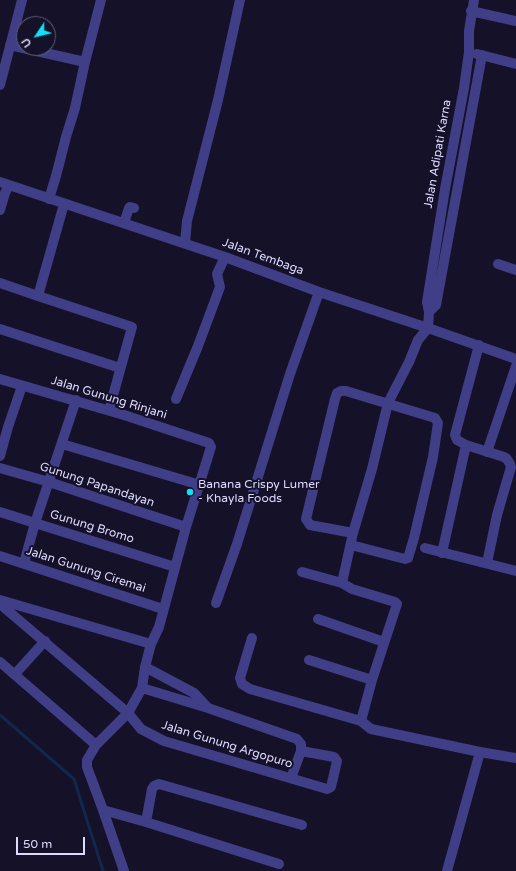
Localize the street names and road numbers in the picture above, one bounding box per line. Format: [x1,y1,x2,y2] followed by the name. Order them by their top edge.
[421,99,455,209] street label: Jalan Adipati Karna
[220,236,306,278] street label: Jalan Tembaga
[49,374,169,422] street label: Jalan Gunung Rinjani
[38,460,156,510] street label: Gunung Papandayan
[48,507,136,547] street label: Gunung Bromo
[24,544,148,596] street label: Jalan Gunung Ciremai
[160,718,294,772] street label: Jalan Gunung Argopuro

